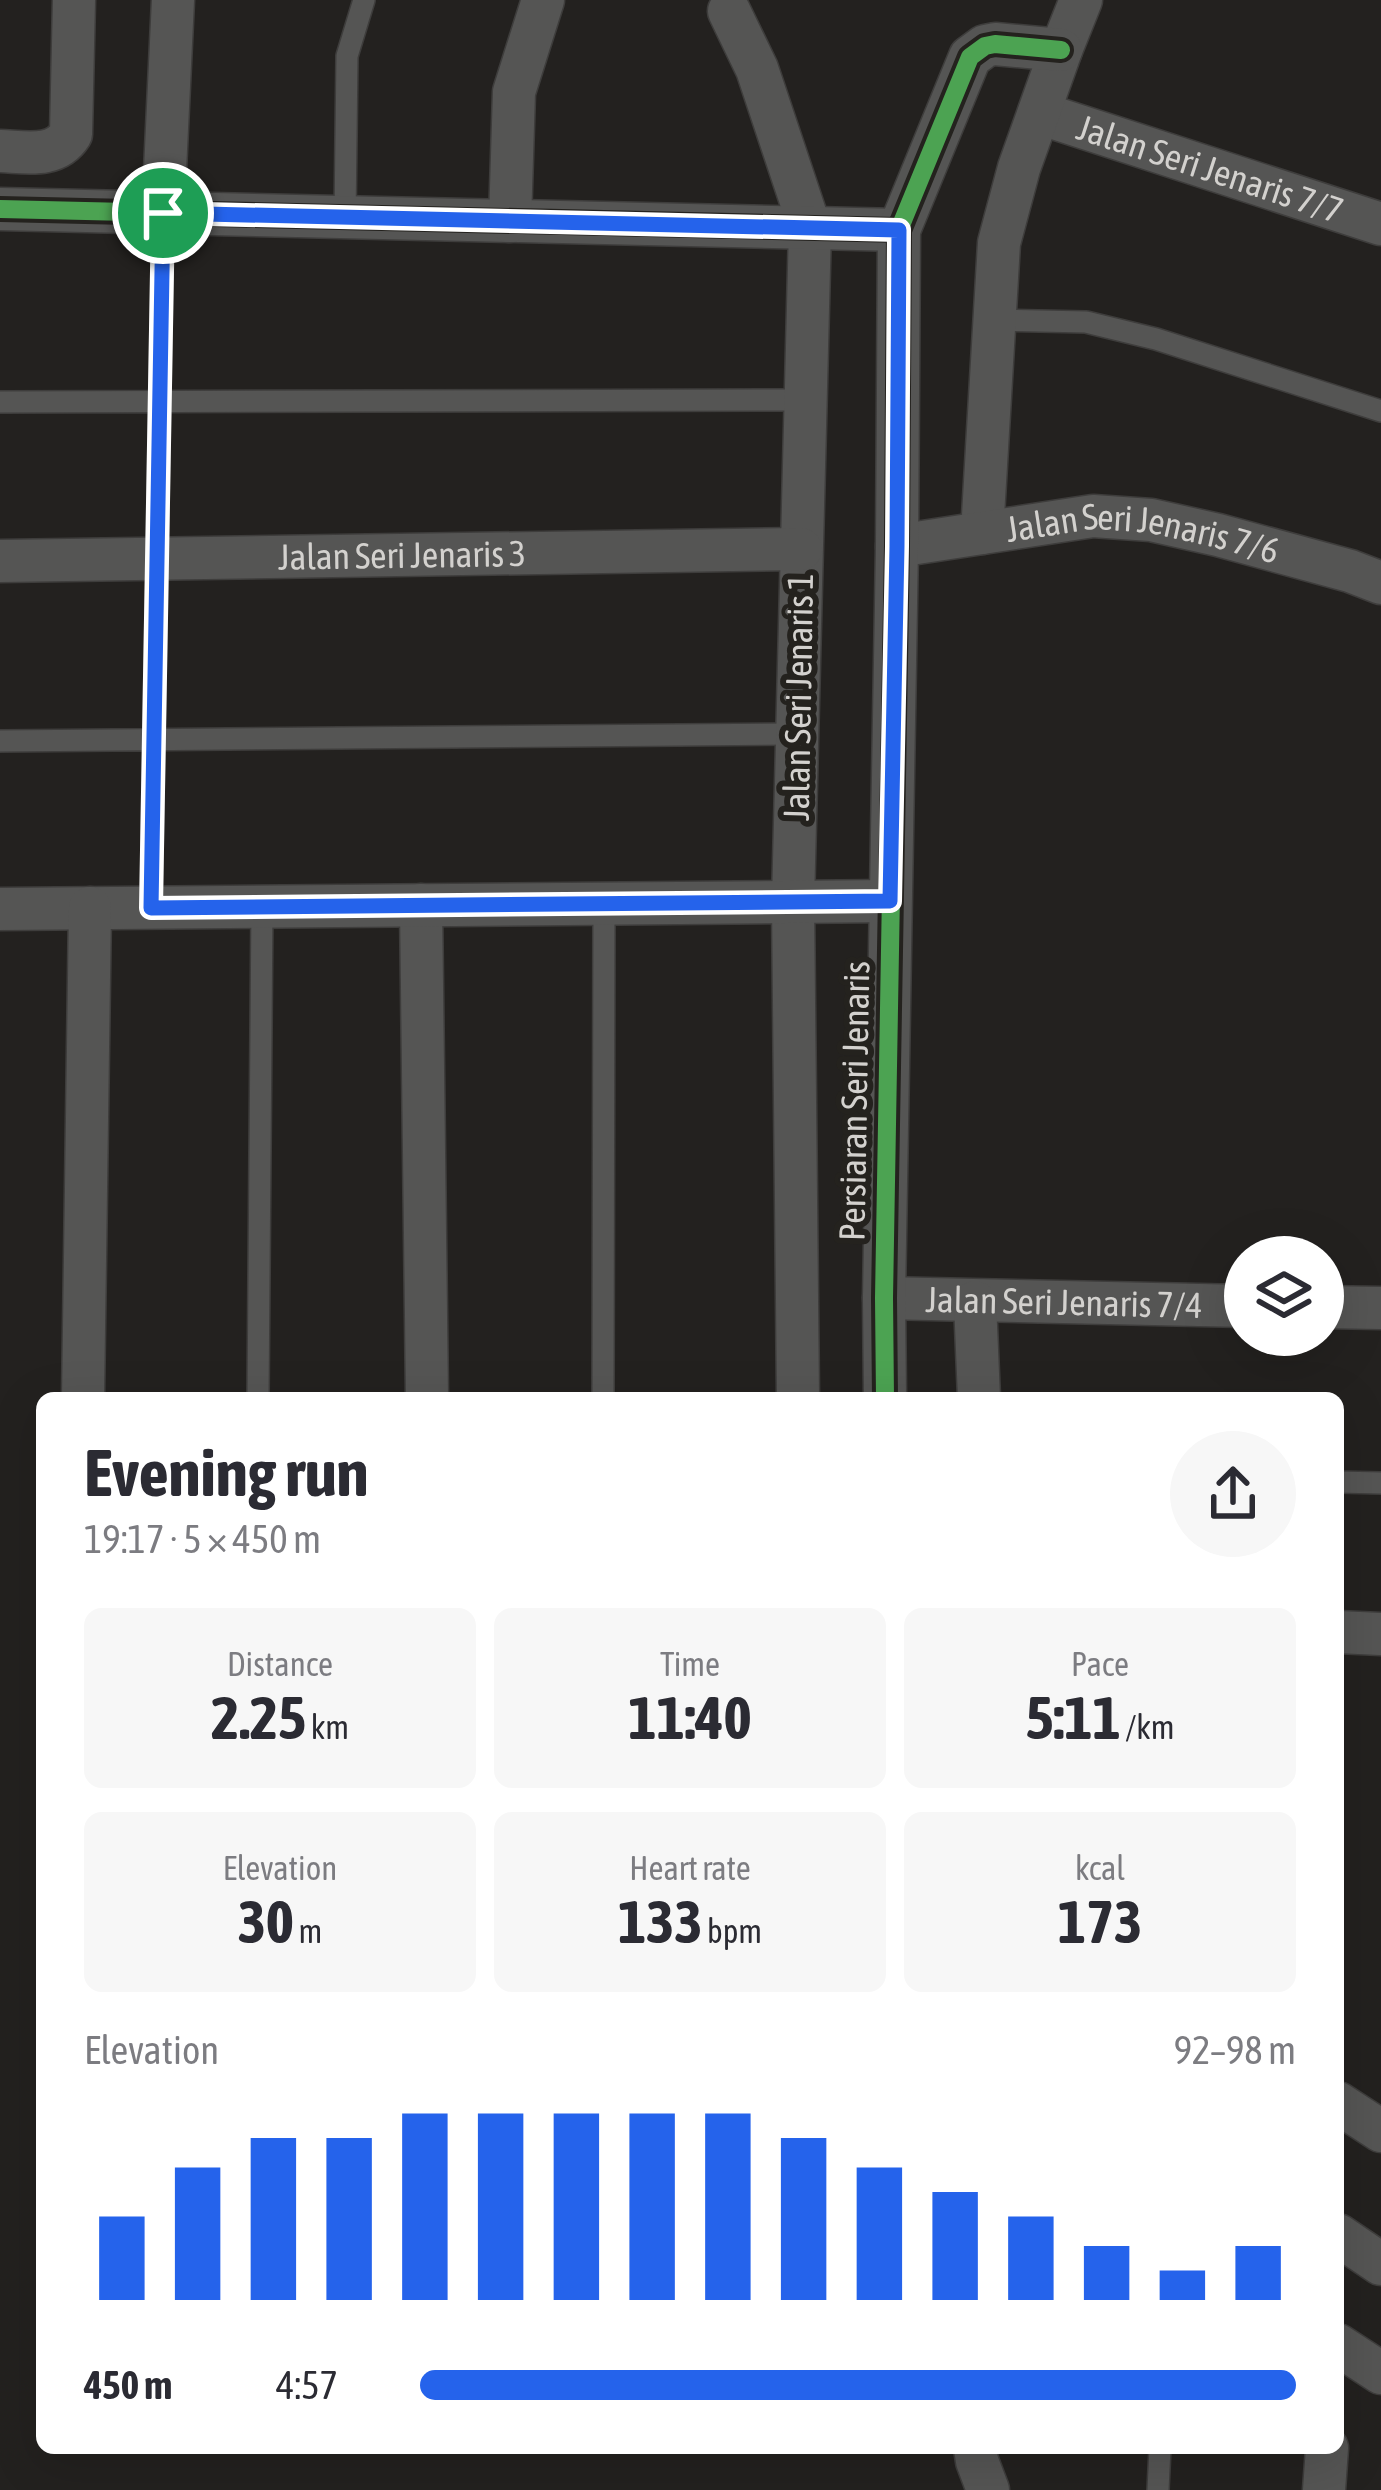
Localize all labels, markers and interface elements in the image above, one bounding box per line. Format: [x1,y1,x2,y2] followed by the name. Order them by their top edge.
[1072,106,1348,231] street label: Jalan Seri Jenaris 7/7
[112,162,214,264] pin
[130,180,196,246] icon: arrive
[1003,495,1284,572] street label: Jalan Seri Jenaris 7/6
[278,532,526,578] street label: Jalan Seri Jenaris 3
[775,573,821,821] street label: Jalan Seri Jenaris 1
[831,961,877,1241] street label: Persiaran Seri Jenaris
[1224,1236,1344,1356] map controls
[1224,1236,1344,1356] button: layers
[925,1278,1203,1326] street label: Jalan Seri Jenaris 7/4
[1170,1431,1296,1557] button: share
[84,1434,369,1510] text: Evening run
[84,1517,321,1561] text: 19:17 · 5 × 450 m
[227,1645,333,1683] text: Distance
[660,1645,720,1683] text: Time
[1071,1645,1129,1683] text: Pace
[211,1683,306,1752] text: 2.25
[628,1683,752,1752] text: 11:40
[1025,1683,1121,1752] text: 5:11
[306,1708,349,1746] text: km
[1121,1708,1175,1746] text: /km
[223,1849,337,1887] text: Elevation
[629,1849,751,1887] text: Heart rate
[1075,1849,1125,1887] text: kcal
[238,1887,294,1956] text: 30
[618,1887,703,1956] text: 133
[1058,1887,1142,1956] text: 173
[294,1912,322,1950] text: m
[703,1912,762,1950] text: bpm
[84,2028,219,2072] text: Elevation
[1174,2028,1296,2072] text: 92–98 m
[84,2363,172,2407] text: 450 m
[276,2363,338,2407] text: 4:57

